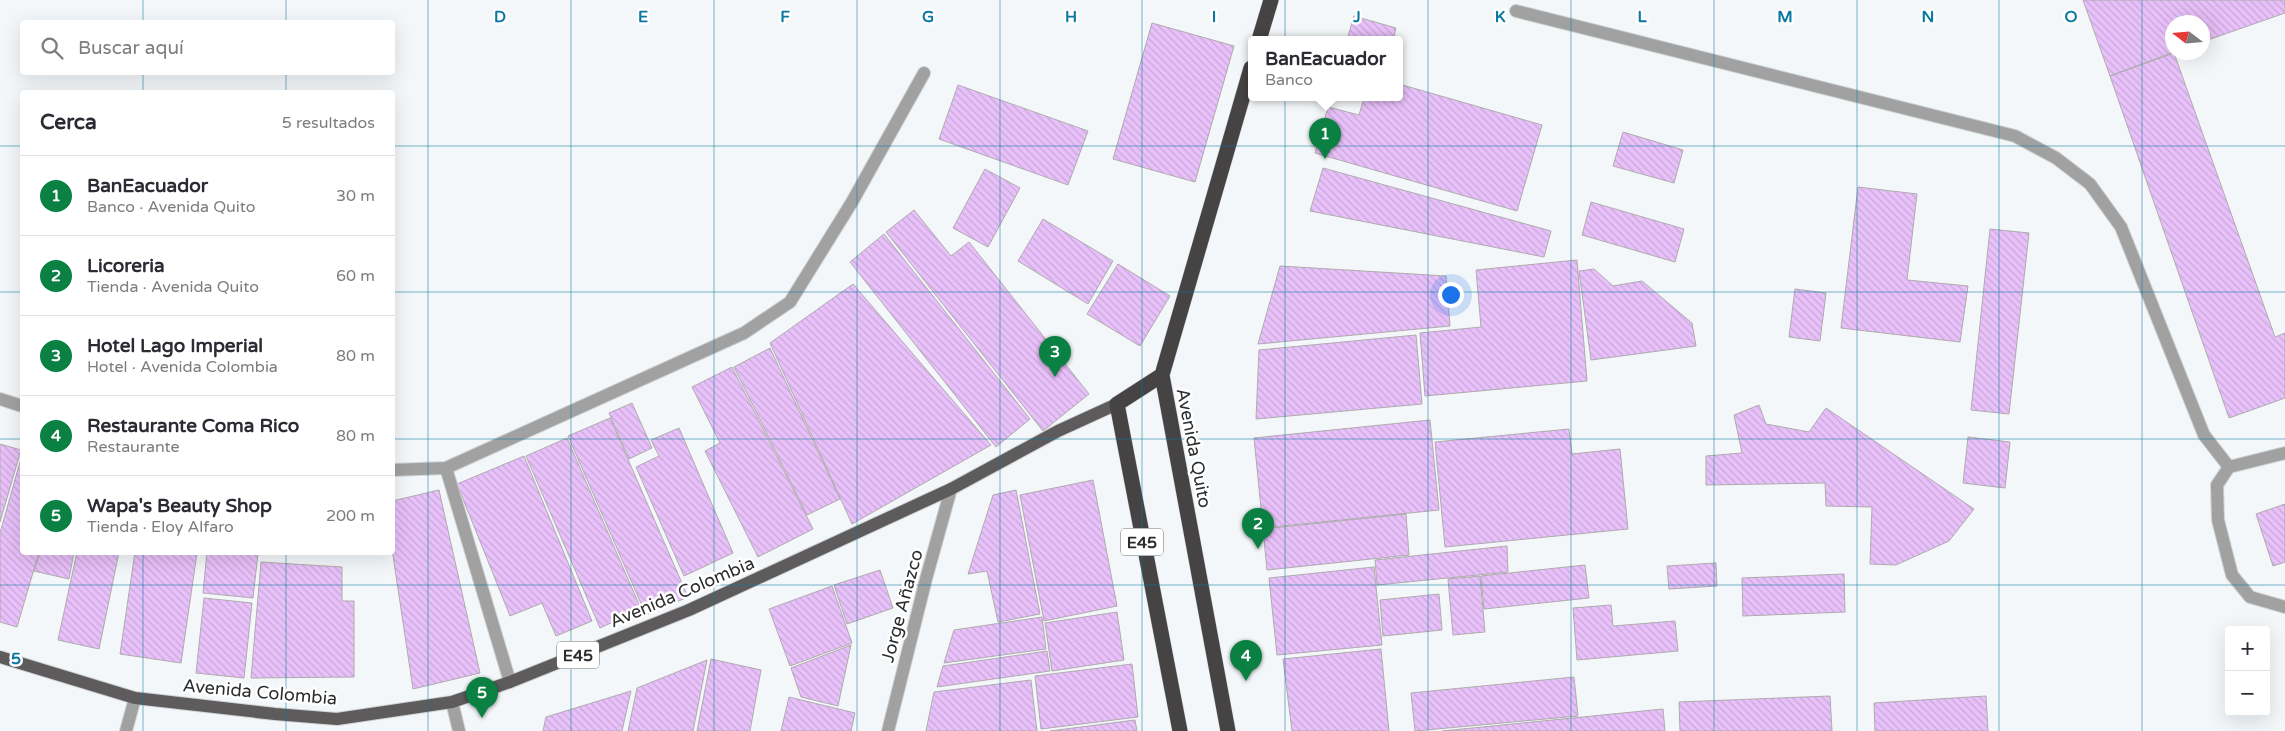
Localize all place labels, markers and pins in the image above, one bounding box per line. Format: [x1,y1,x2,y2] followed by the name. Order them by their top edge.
[1309,118,1341,159] pin: 1
[1039,336,1071,377] pin: 3
[1242,508,1274,549] pin: 2
[1230,640,1262,681] pin: 4
[466,677,498,718] pin: 5

